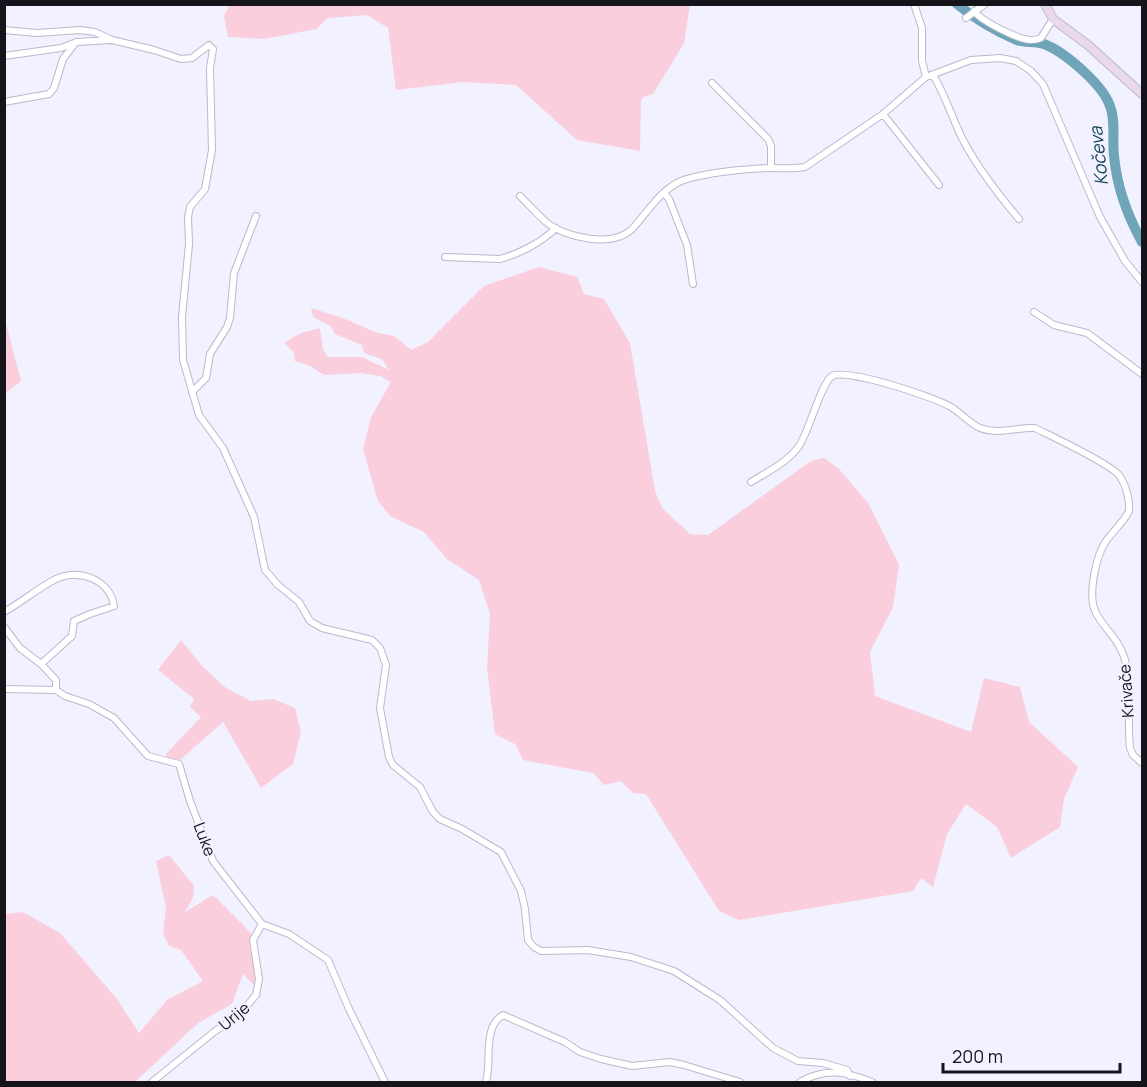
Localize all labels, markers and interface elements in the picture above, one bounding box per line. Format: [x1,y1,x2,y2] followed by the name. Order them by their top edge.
[1083,124,1113,187] water label: Kočeva
[1113,664,1139,718] street label: Krivače
[188,819,222,859] street label: Luke
[214,997,254,1035] street label: Urije
[943,1036,1120,1074] scale bar
[952,1044,1003,1068] text: 200 m

